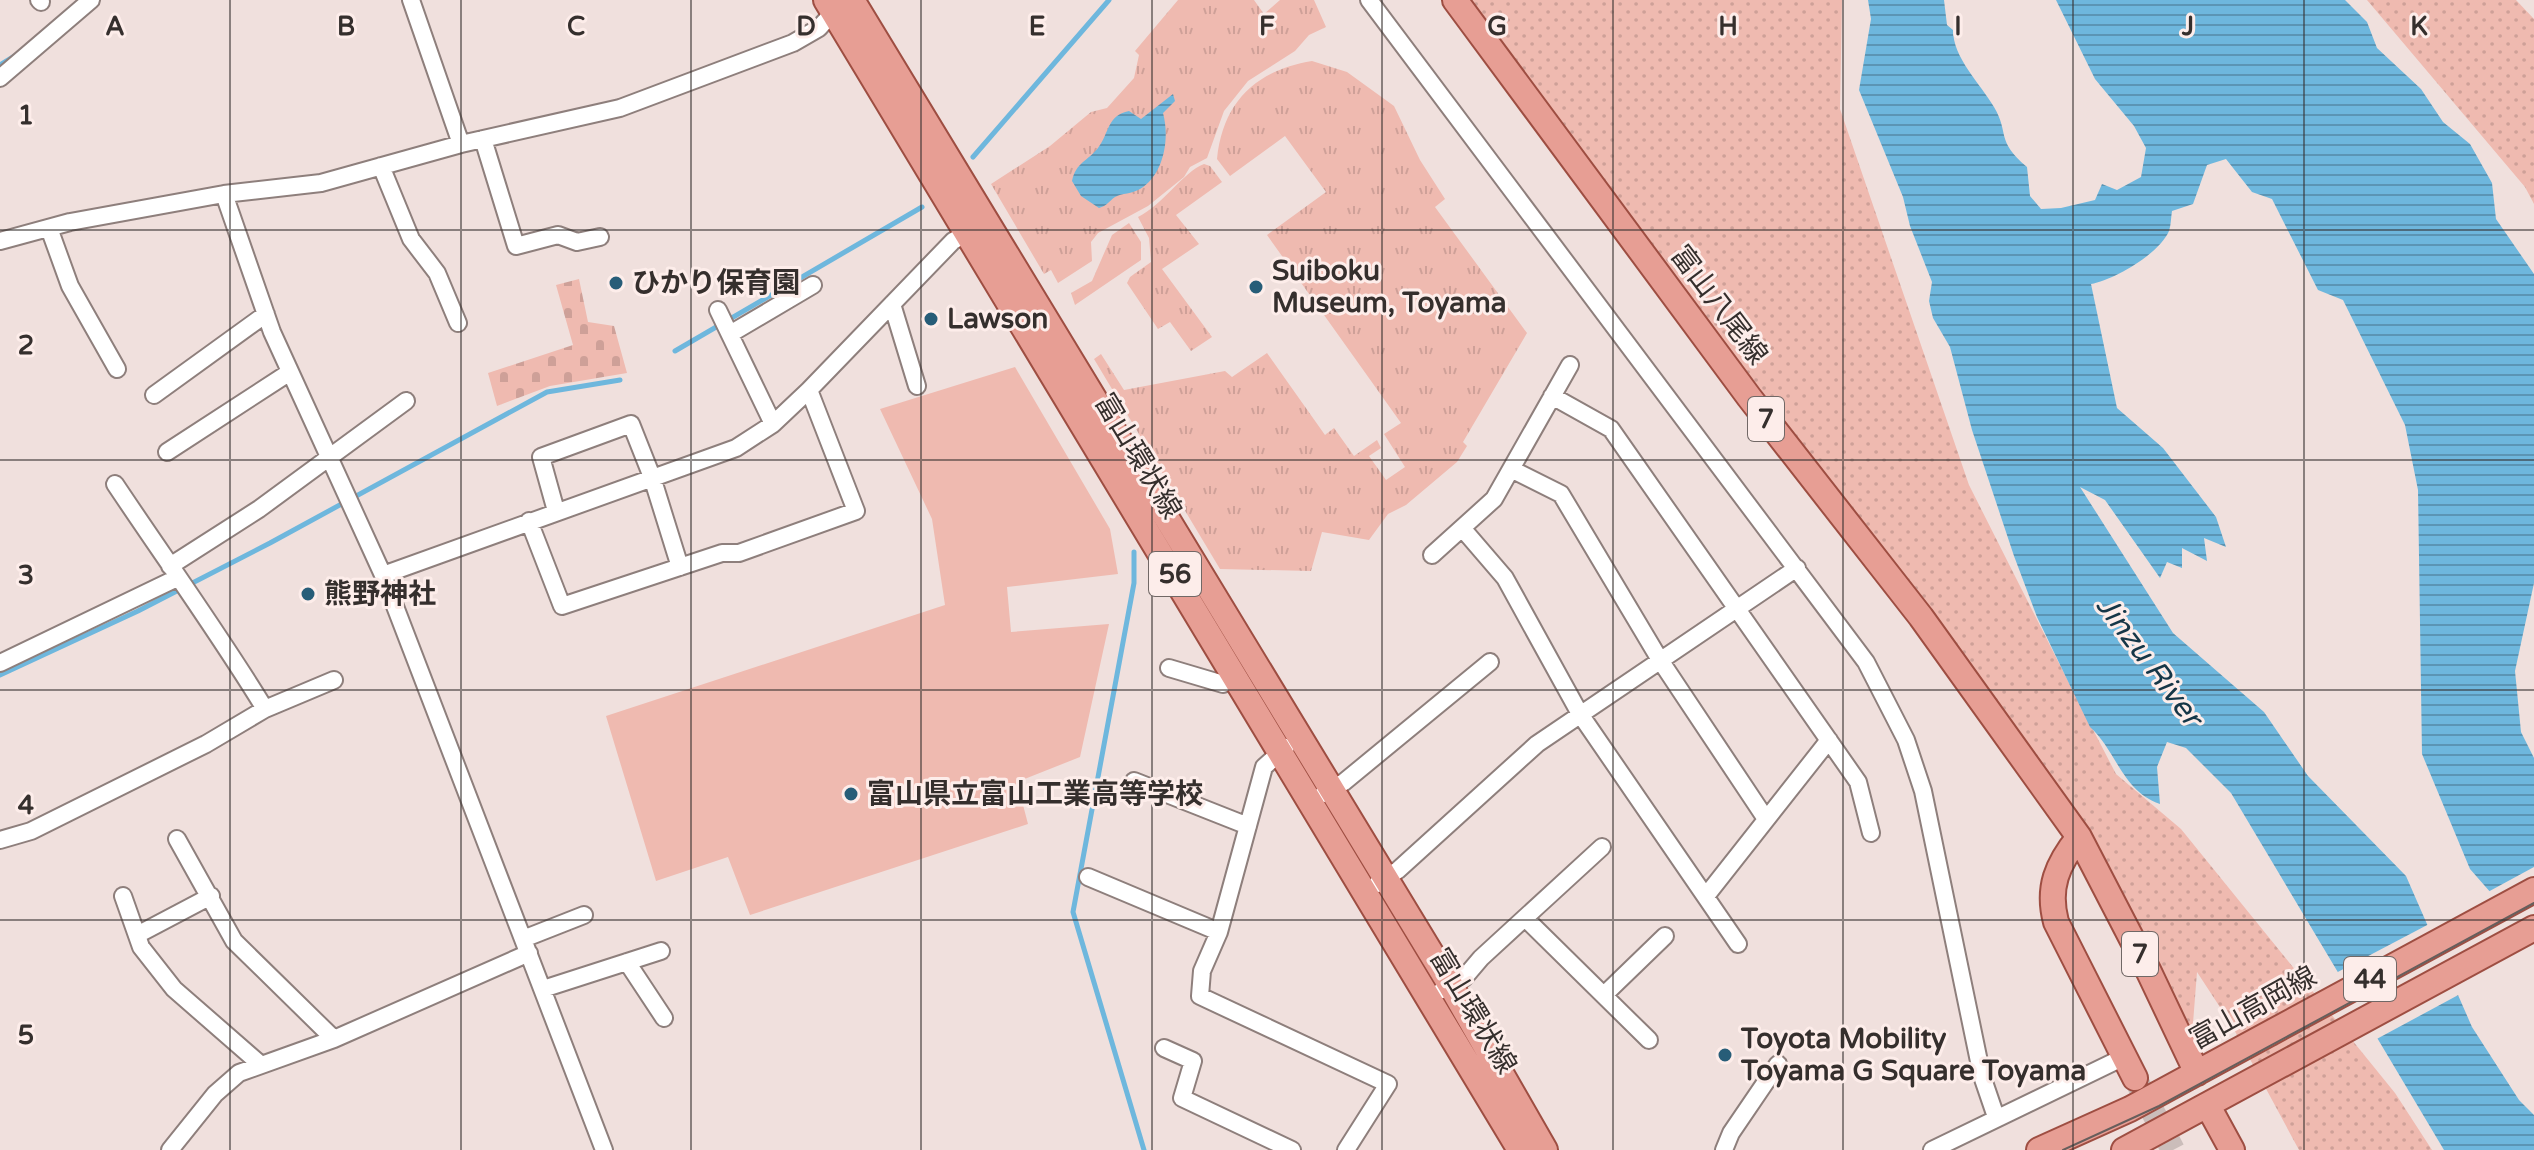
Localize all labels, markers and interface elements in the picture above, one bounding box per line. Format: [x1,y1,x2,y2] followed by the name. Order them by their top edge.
[105,11,125,42] text: A
[337,11,355,42] text: B
[567,11,585,42] text: C
[796,11,816,42] text: D
[1029,11,1045,42] text: E
[1259,11,1275,42] text: F
[1487,11,1507,42] text: G
[1718,11,1738,42] text: H
[1954,11,1962,42] text: I
[2181,11,2194,42] text: J
[2410,11,2428,42] text: K
[18,100,34,131] text: 1
[1663,239,1775,371] street label: 富山八尾線
[1272,254,1506,320] place label: Suiboku Museum, Toyama
[632,266,800,300] place label: ひかり保育園
[607,274,625,292] marker: ひかり保育園
[1247,278,1265,296] marker: Suiboku Museum, Toyama
[947,302,1048,336] place label: Lawson
[922,310,940,328] marker: Lawson
[18,330,34,361] text: 2
[1087,387,1189,525] street label: 富山環状線
[1748,397,1784,441] road number: 7
[1149,552,1201,596] road number: 56
[18,560,34,591] text: 3
[324,577,436,611] place label: 熊野神社
[299,585,317,603] marker: 熊野神社
[2088,588,2212,736] water label: Jinzu River
[867,777,1203,811] place label: 富山県立富山工業高等学校
[842,785,860,803] marker: 富山県立富山工業高等学校
[18,790,34,821] text: 4
[2122,932,2158,976] road number: 7
[1422,942,1524,1080] street label: 富山環状線
[2344,957,2396,1001] road number: 44
[2184,959,2322,1057] street label: 富山高岡線
[18,1020,34,1051] text: 5
[1740,1022,2086,1088] place label: Toyota Mobility Toyama G Square Toyama
[1716,1046,1734,1064] marker: Toyota Mobility Toyama G Square Toyama

